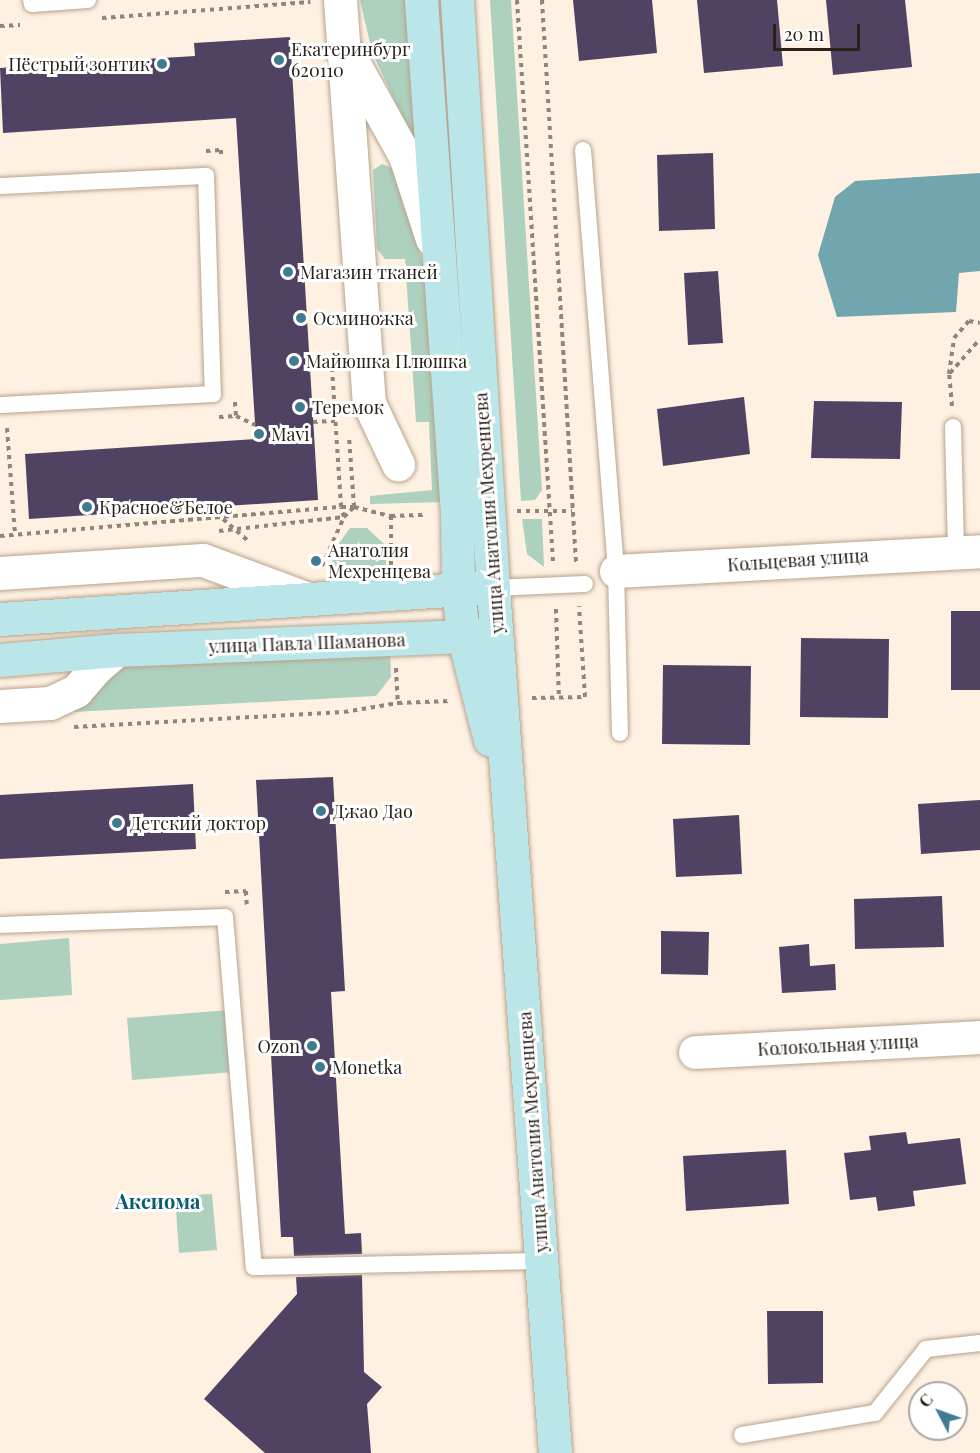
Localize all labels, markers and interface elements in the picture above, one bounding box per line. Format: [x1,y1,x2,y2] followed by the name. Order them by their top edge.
[776,12,863,50] scale bar
[784,22,824,46] text: 20 m
[291,39,410,82] place label: Екатеринбург 620110
[8,53,150,75] place label: Пёстрый зонтик
[272,53,286,67] marker: Екатеринбург 620110
[155,57,169,71] marker: Пёстрый зонтик
[300,261,438,283] place label: Магазин тканей
[281,265,295,279] marker: Магазин тканей
[313,307,414,329] place label: Осминожка
[294,311,308,325] marker: Осминожка
[306,350,467,372] place label: Майюшка Плюшка
[287,354,301,368] marker: Майюшка Плюшка
[470,392,508,634] street label: улица Анатолия Мехренцева
[312,396,384,418] place label: Теремок
[293,400,307,414] marker: Теремок
[271,423,310,445] place label: Mavi
[252,427,266,441] marker: Mavi
[99,496,233,518] place label: Красное&Белое
[80,500,94,514] marker: Красное&Белое
[328,540,431,582] place label: Анатолия Мехренцева
[727,544,869,576] street label: Кольцевая улица
[309,554,323,568] marker: Анатолия Мехренцева
[208,629,406,657] street label: улица Павла Шаманова
[333,800,413,822] place label: Джао Дао
[314,804,328,818] marker: Джао Дао
[130,812,266,834] place label: Детский доктор
[108,814,126,832] marker: Детский доктор
[514,1011,552,1253] street label: улица Анатолия Мехренцева
[757,1030,919,1060] street label: Колокольная улица
[257,1035,300,1057] place label: Ozon
[305,1039,319,1053] marker: Ozon
[332,1056,402,1078] place label: Monetka
[313,1060,327,1074] marker: Monetka
[116,1188,200,1212] district label: Аксиома
[908,1381,968,1441] north arrow
[914,1389,937,1411] text: С

